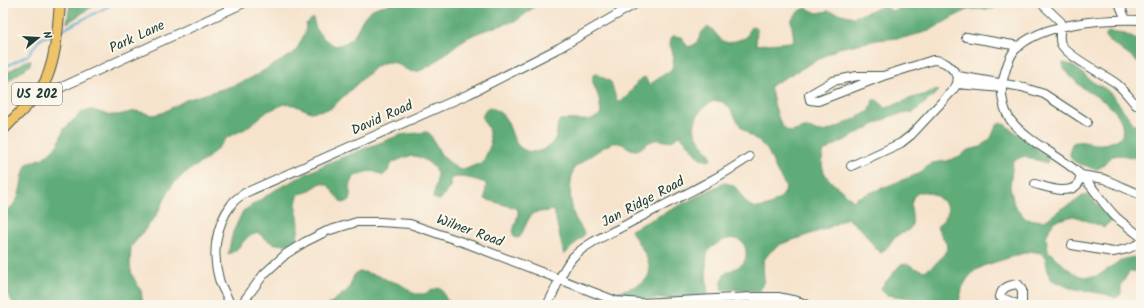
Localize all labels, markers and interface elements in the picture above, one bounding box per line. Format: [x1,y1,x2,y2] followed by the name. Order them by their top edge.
[106,14,169,59] street label: Park Lane
[18,18,58,58] north arrow
[37,29,56,41] text: N
[12,83,62,105] road number: US 202
[348,94,417,141] street label: David Road
[598,170,689,233] street label: Jan Ridge Road
[433,209,508,254] street label: Wilner Road

